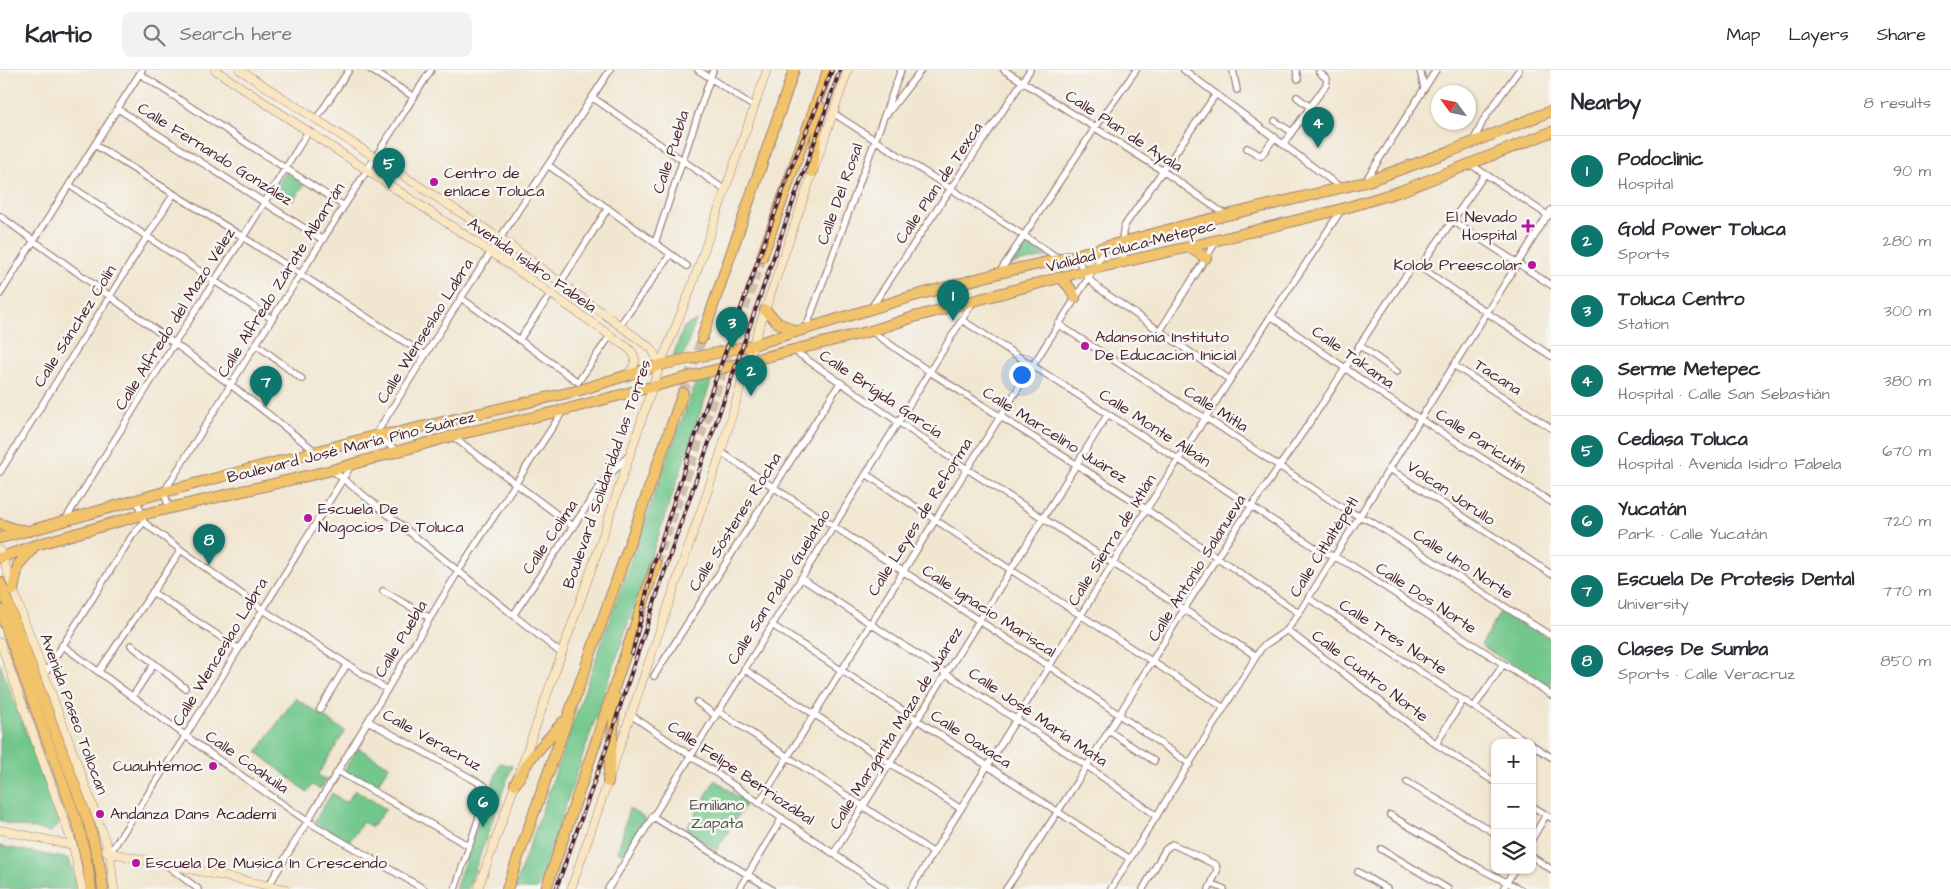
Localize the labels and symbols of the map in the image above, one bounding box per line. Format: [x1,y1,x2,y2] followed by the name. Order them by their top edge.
[1060,85,1187,178] street label: Calle Plan de Ayala
[1431,85,1476,130] north arrow
[133,97,297,211] street label: Calle Fernando González
[1302,107,1334,148] pin: 4
[647,108,695,196] street label: Calle Puebla
[890,118,988,248] street label: Calle Plan de Texca
[811,140,869,248] street label: Calle Del Rosal
[373,148,405,189] pin: 5
[444,162,544,202] place label: Centro de enlace Toluca
[428,176,440,188] marker: Centro de enlace Toluca
[212,178,350,382] street label: Calle Alfredo Zárate Albarrán
[1446,206,1517,246] place label: El Nevado Hospital
[463,212,601,318] street label: Avenida Isidro Fabela
[1044,214,1218,278] street label: Vialidad Toluca-Metepec
[1521,219,1535,233] marker: El Nevado Hospital
[110,224,240,414] street label: Calle Alfredo del Mazo Vélez
[371,254,479,408] street label: Calle Wenseslao Labra
[1393,254,1522,276] place label: Kolob Preescolar
[1526,259,1538,271] marker: Kolob Preescolar
[29,261,121,391] street label: Calle Sánchez Colín
[937,280,969,321] pin: 1
[716,307,748,348] pin: 3
[1307,320,1399,394] street label: Calle Takama
[1095,326,1237,366] place label: Adansonia Instituto De Educacion Inicial
[1079,340,1091,352] marker: Adansonia Instituto De Educacion Inicial
[814,345,947,444] street label: Calle Brígida García
[1470,353,1526,401] street label: Tacana
[735,355,767,396] pin: 2
[557,357,657,591] street label: Boulevard Solidaridad las Torres
[1009,362,1035,388] your location
[250,366,282,407] pin: 7
[978,381,1132,489] street label: Calle Marcelino Juárez
[1179,381,1253,437] street label: Calle Mitla
[1095,384,1215,472] street label: Calle Monte Albán
[1431,403,1531,479] street label: Calle Paricutín
[224,405,478,489] street label: Boulevard José María Pino Suárez
[862,434,979,601] street label: Calle Leyes de Reforma
[683,448,787,596] street label: Calle Sóstenes Rocha
[1402,455,1500,531] street label: Volcan Jorullo
[1063,470,1161,610] street label: Calle Sierra de Ixtlán
[1143,490,1251,646] street label: Calle Antonio Salanueva
[1284,493,1364,601] street label: Calle Citlaltépetl
[517,495,583,579] street label: Calle Colima
[318,498,464,539] place label: Escuela De Nogocios De Toluca
[722,505,836,669] street label: Calle San Pablo Guelatao
[302,512,314,524] marker: Escuela De Nogocios De Toluca
[1409,523,1517,605] street label: Calle Uno Norte
[193,524,225,565] pin: 8
[1371,557,1481,639] street label: Calle Dos Norte
[917,559,1060,663] street label: Calle Ignacio Mariscal
[167,574,273,730] street label: Calle Wenceslao Labra
[1335,594,1451,680] street label: Calle Tres Norte
[369,596,433,682] street label: Calle Puebla
[824,622,969,834] street label: Calle Margarita Maza de Juárez
[1307,625,1433,727] street label: Calle Cuatro Norte
[35,630,113,798] street label: Avenida Paseo Tollocan
[964,662,1112,772] street label: Calle José María Mata
[378,704,486,776] street label: Calle Veracruz
[926,705,1016,773] street label: Calle Oaxaca
[663,716,819,830] street label: Calle Felipe Berriozábal
[201,725,293,799] street label: Calle Coahuila
[113,755,203,777] place label: Cuauhtemoc
[207,760,219,772] marker: Cuauhtemoc
[467,786,499,827] pin: 6
[690,794,744,834] park label: Emiliano Zapata
[110,803,277,825] place label: Andanza Dans Academi
[94,808,106,820] marker: Andanza Dans Academi
[146,852,387,874] place label: Escuela De Musica In Crescendo
[130,857,142,869] marker: Escuela De Musica In Crescendo

